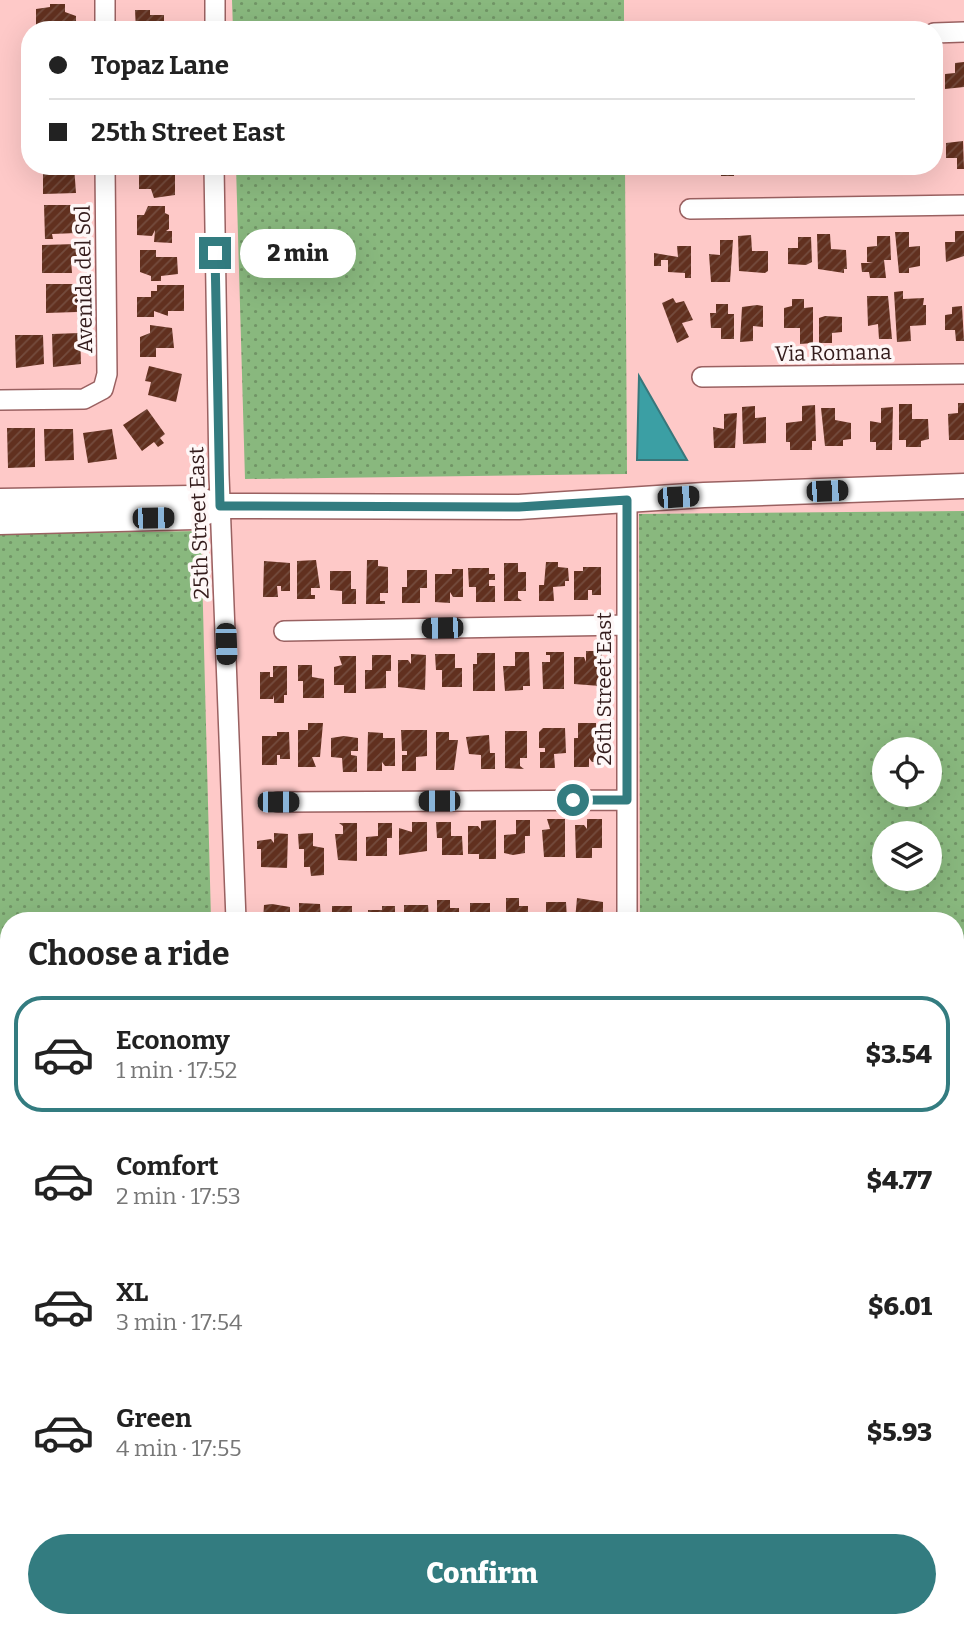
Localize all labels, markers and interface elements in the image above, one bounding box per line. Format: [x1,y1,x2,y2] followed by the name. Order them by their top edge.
[91,50,229,81] text: Topaz Lane
[91,117,285,148] text: 25th Street East
[70,205,98,353] street label: Avenida del Sol
[240,229,355,278] callout: 2 min
[199,237,231,269] route end
[267,239,329,267] text: 2 min
[774,339,892,367] street label: Via Romana
[183,446,215,600] street label: 25th Street East
[806,480,849,502] car
[657,485,700,509] car
[132,507,175,529] car
[591,612,617,766] street label: 26th Street East
[421,617,464,639] car
[215,623,238,665] car
[872,737,942,891] map controls
[872,737,942,807] button: locate
[557,784,589,816] route start
[419,791,461,812] car
[258,792,300,813] car
[872,821,942,891] button: layers
[28,935,229,973] text: Choose a ride
[32,1023,95,1086] icon: car
[116,1025,230,1056] text: Economy
[865,1039,932,1070] text: $3.54
[116,1056,237,1084] text: 1 min · 17:52
[32,1149,95,1212] icon: car
[116,1151,219,1182] text: Comfort
[866,1165,932,1196] text: $4.77
[116,1182,241,1210] text: 2 min · 17:53
[32,1275,95,1338] icon: car
[116,1277,148,1308] text: XL
[868,1291,932,1322] text: $6.01
[116,1308,242,1336] text: 3 min · 17:54
[32,1401,95,1464] icon: car
[116,1403,192,1434] text: Green
[867,1417,932,1448] text: $5.93
[116,1434,242,1462] text: 4 min · 17:55
[28,1534,936,1614] button: Confirm

